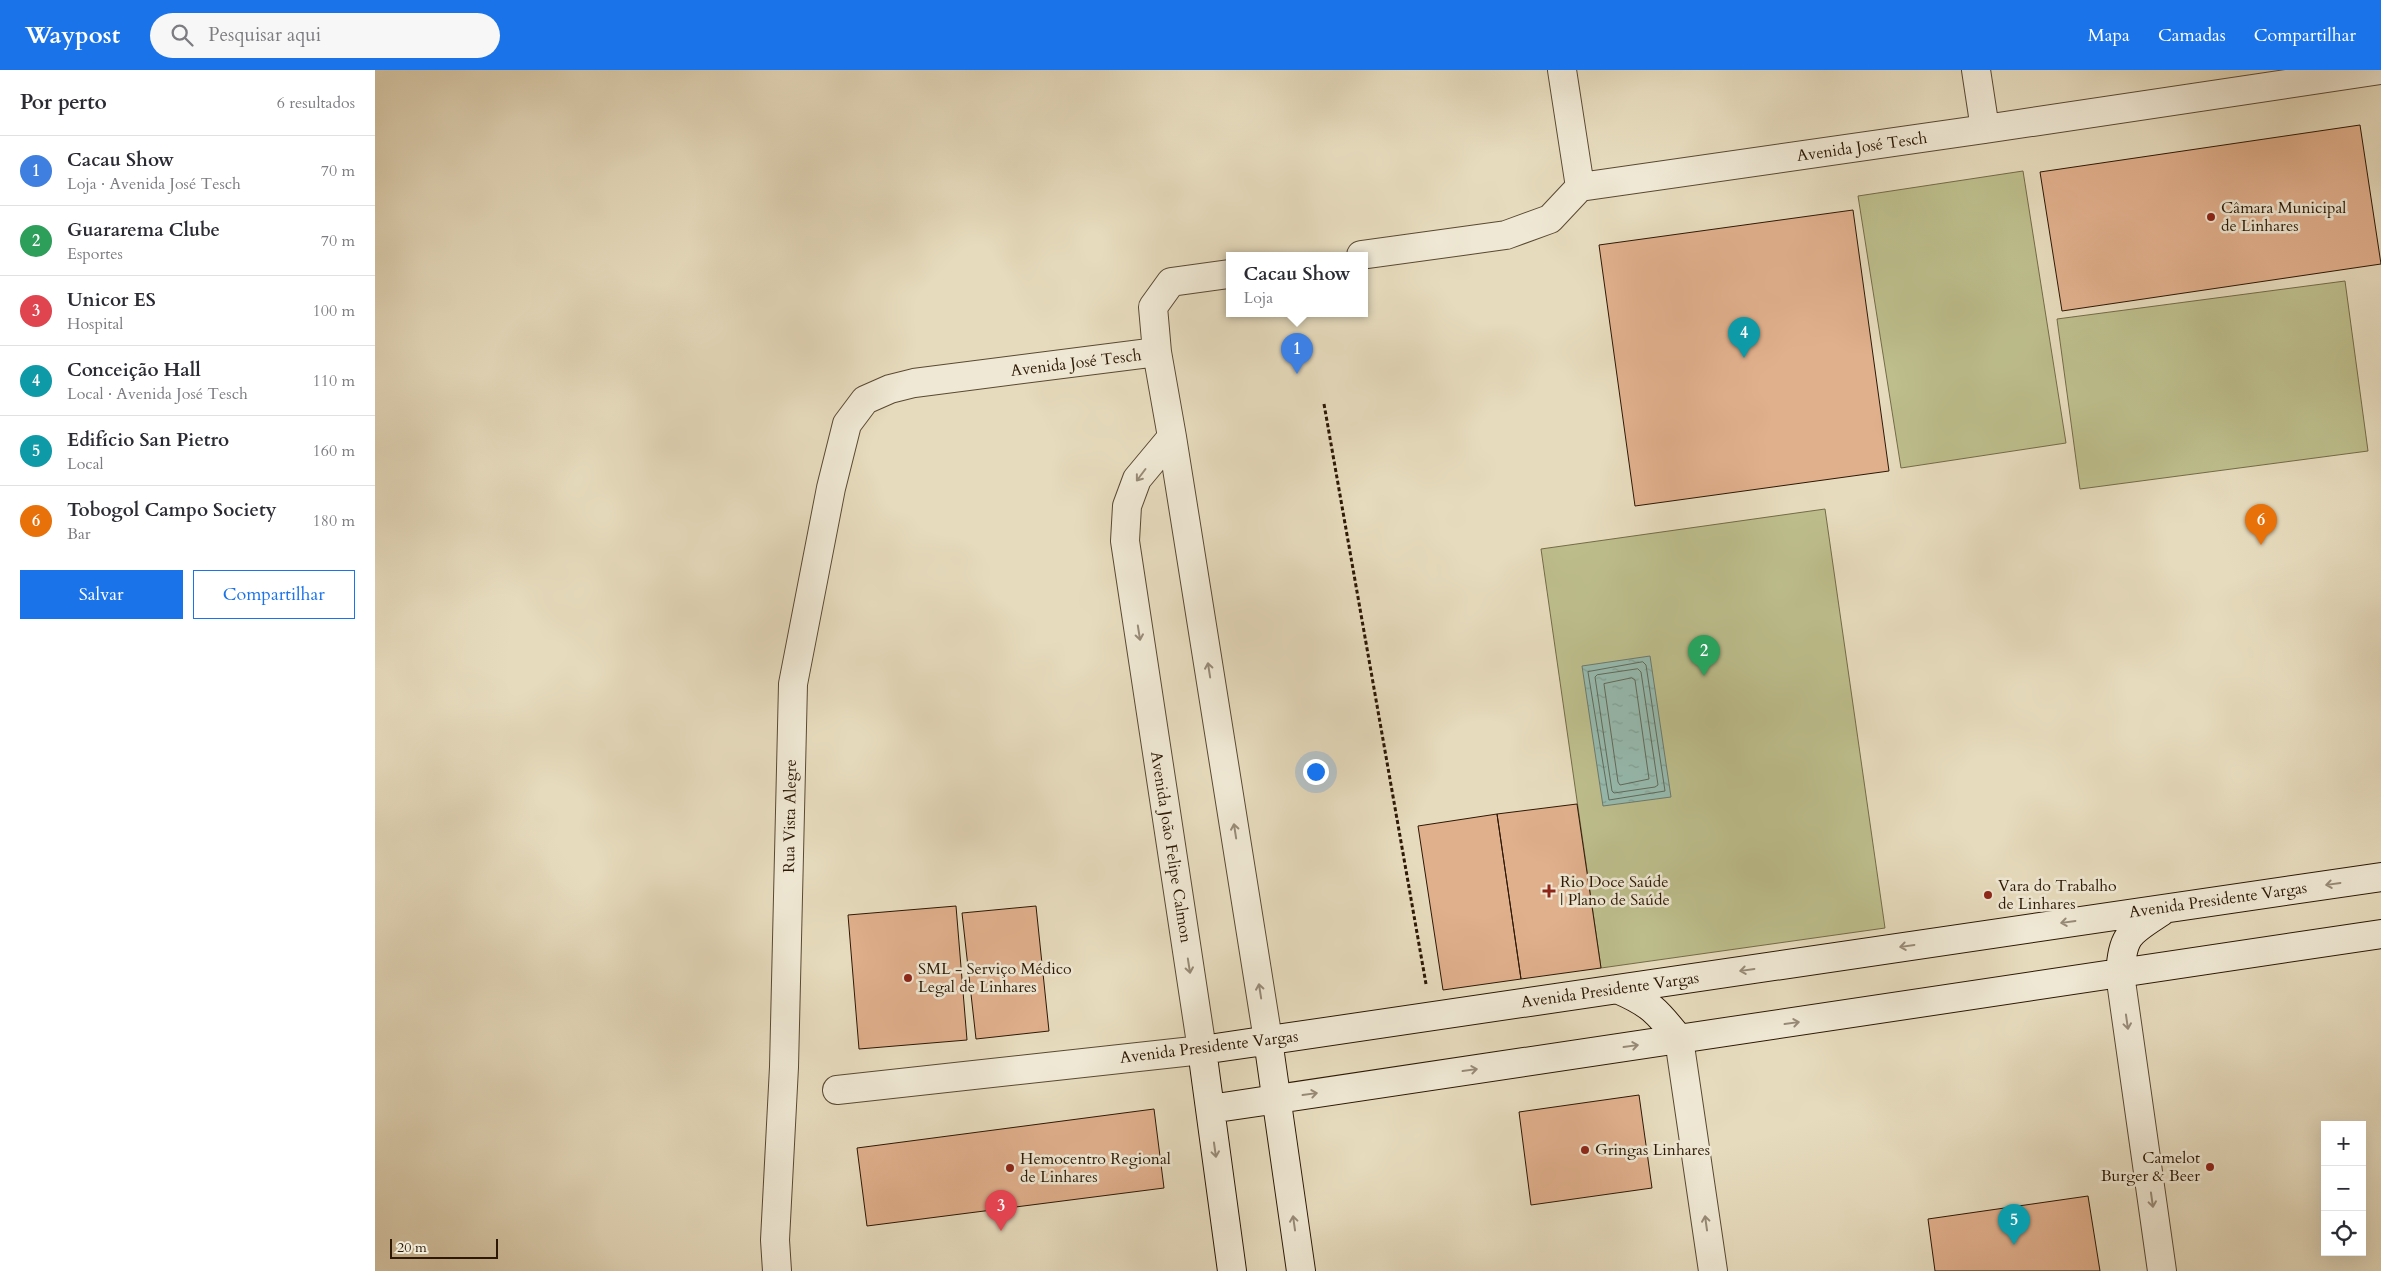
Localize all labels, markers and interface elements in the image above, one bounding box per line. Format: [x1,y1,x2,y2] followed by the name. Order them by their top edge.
[150,13,500,58] search box
[25,19,120,52] text: Waypost
[168,21,196,49] icon: search
[208,22,321,48] text: Pesquisar aqui
[2088,23,2130,48] text: Mapa
[2158,23,2226,48] text: Camadas
[2254,23,2356,48] text: Compartilhar
[20,88,107,117] text: Por perto
[277,92,355,114] text: 6 resultados
[1795,127,1929,167] street label: Avenida José Tesch
[67,147,174,173] text: Cacau Show
[32,160,40,182] text: 1
[321,160,355,182] text: 70 m
[67,173,241,195] text: Loja · Avenida José Tesch
[2221,197,2346,237] place label: Câmara Municipal de Linhares
[2205,211,2217,223] marker: Câmara Municipal de Linhares
[67,217,220,243] text: Guararema Clube
[32,230,40,252] text: 2
[321,230,355,252] text: 70 m
[67,243,123,265] text: Esportes
[1226,252,1368,317] popup
[1244,261,1351,287] text: Cacau Show
[67,287,156,313] text: Unicor ES
[1244,287,1273,309] text: Loja
[32,300,40,322] text: 3
[313,300,355,322] text: 100 m
[67,313,123,335] text: Hospital
[1728,317,1760,358] pin: 4
[1281,333,1313,374] pin: 1
[1009,344,1143,382] street label: Avenida José Tesch
[67,357,201,383] text: Conceição Hall
[32,370,40,392] text: 4
[313,370,355,392] text: 110 m
[67,383,248,405] text: Local · Avenida José Tesch
[67,427,229,453] text: Edifício San Pietro
[32,440,40,462] text: 5
[313,440,355,462] text: 160 m
[67,453,104,475] text: Local
[1136,468,1146,482] one-way arrow
[67,497,276,523] text: Tobogol Campo Society
[2245,504,2277,545] pin: 6
[32,510,40,532] text: 6
[313,510,355,532] text: 180 m
[67,523,91,545] text: Bar
[20,570,183,619] button: Salvar
[193,570,355,619] button: Compartilhar
[1135,624,1145,640] one-way arrow
[1688,635,1720,676] pin: 2
[1204,663,1214,679] one-way arrow
[1145,750,1197,944] street label: Avenida João Felipe Calmon
[778,759,802,873] street label: Rua Vista Alegre
[1303,759,1329,785] your location
[1229,823,1239,839] one-way arrow
[1560,871,1670,911] place label: Rio Doce Saúde | Plano de Saúde
[1998,875,2117,915] place label: Vara do Trabalho de Linhares
[2127,877,2309,923] street label: Avenida Presidente Vargas
[2325,879,2341,889] one-way arrow
[1542,884,1556,898] marker: Rio Doce Saúde | Plano de Saúde
[1982,889,1994,901] marker: Vara do Trabalho de Linhares
[2060,918,2076,928] one-way arrow
[1900,941,1916,951] one-way arrow
[918,958,1072,998] place label: SML - Serviço Médico Legal de Linhares
[1185,958,1195,974] one-way arrow
[1739,965,1755,975] one-way arrow
[1519,967,1701,1013] street label: Avenida Presidente Vargas
[902,972,914,984] marker: SML - Serviço Médico Legal de Linhares
[1255,984,1265,1000] one-way arrow
[2122,1014,2132,1030] one-way arrow
[1784,1017,1800,1027] one-way arrow
[1118,1025,1300,1069] street label: Avenida Presidente Vargas
[1623,1041,1639,1051] one-way arrow
[1462,1065,1478,1075] one-way arrow
[1301,1089,1317,1099] one-way arrow
[2321,1121,2366,1256] map controls
[2321,1121,2366,1166] button: +
[1595,1139,1710,1161] place label: Gringas Linhares
[1210,1142,1220,1158] one-way arrow
[1579,1144,1591,1156] marker: Gringas Linhares
[2101,1147,2200,1187] place label: Camelot Burger & Beer
[1020,1148,1171,1188] place label: Hemocentro Regional de Linhares
[2204,1161,2216,1173] marker: Camelot Burger & Beer
[1004,1162,1016,1174] marker: Hemocentro Regional de Linhares
[2321,1166,2366,1211] button: −
[985,1190,1017,1231] pin: 3
[2148,1192,2158,1208] one-way arrow
[1998,1204,2030,1245] pin: 5
[2321,1211,2366,1256] button: locate
[1289,1215,1299,1231] one-way arrow
[1700,1215,1710,1231] one-way arrow
[390,1236,497,1259] scale bar
[397,1238,427,1257] text: 20 m

